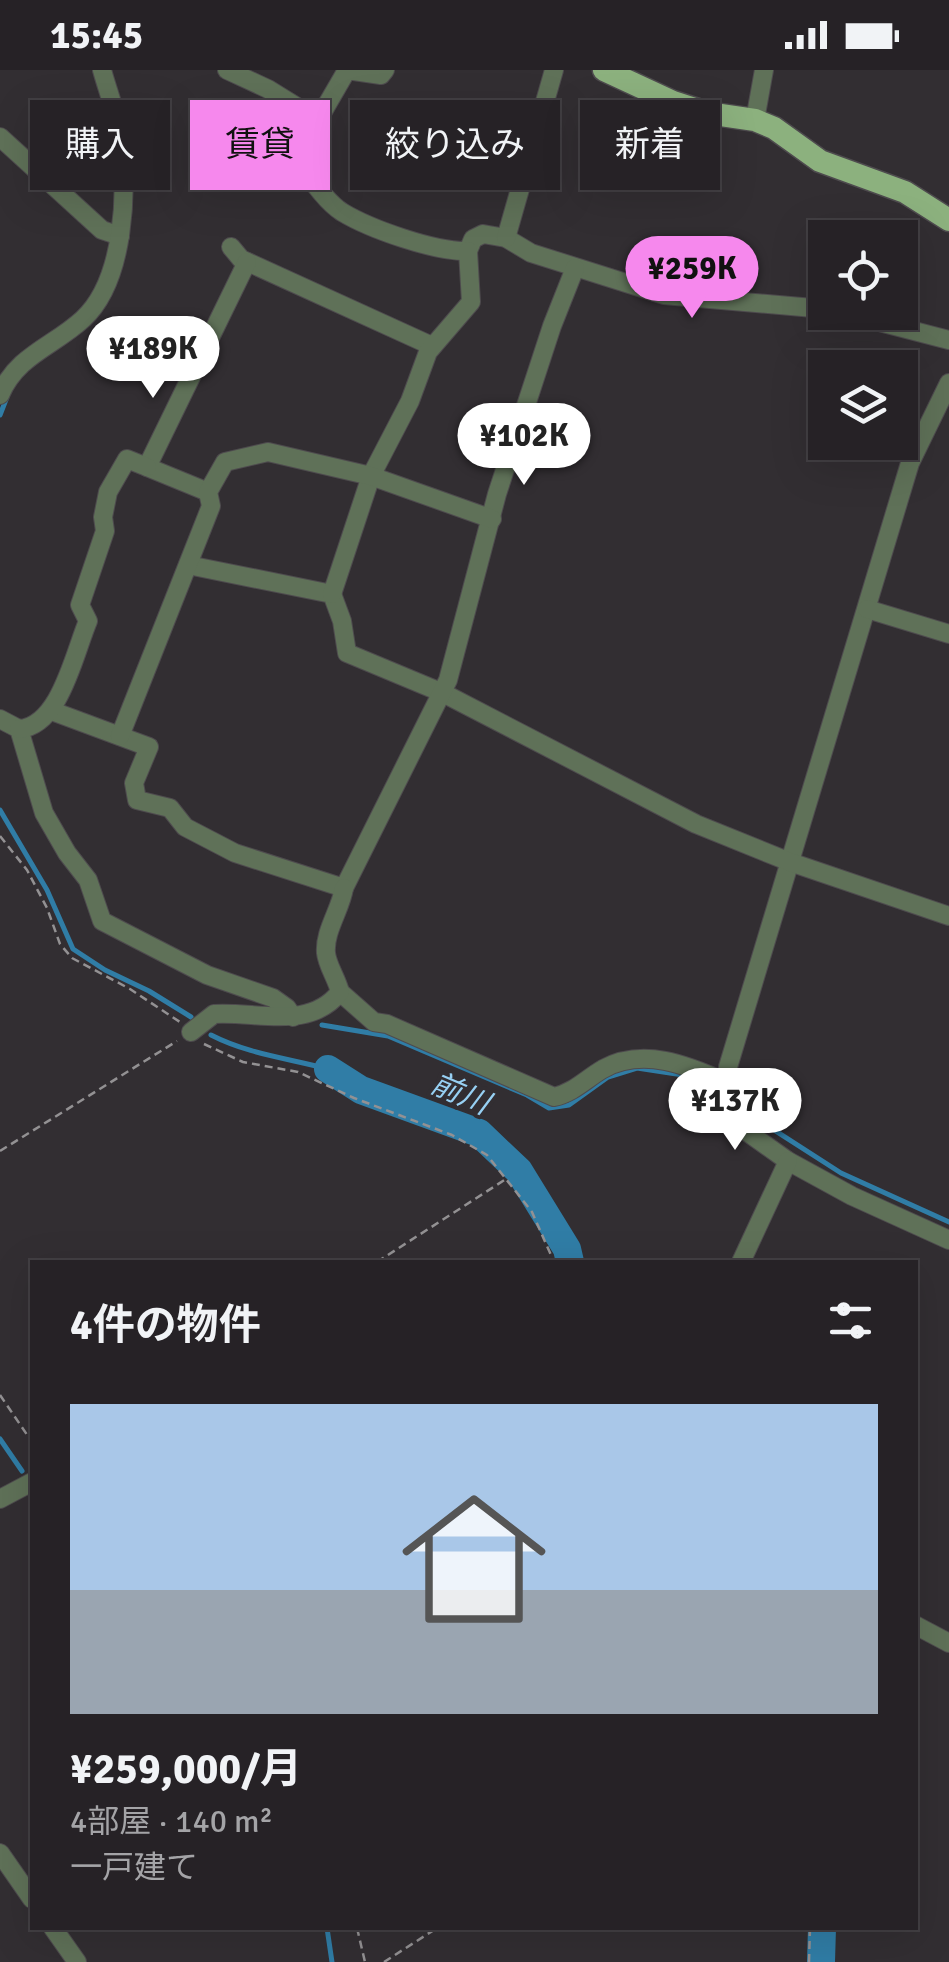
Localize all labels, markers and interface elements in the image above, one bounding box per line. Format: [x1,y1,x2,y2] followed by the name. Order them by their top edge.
[50,12,143,59] text: 15:45
[30,100,170,190] chip: 購入
[190,100,330,190] chip: 賃貸
[350,100,560,190] chip: 絞り込み
[580,100,720,190] chip: 新着
[808,220,918,460] map controls
[808,220,918,330] button: locate
[622,236,762,321] pin: ¥259K
[648,249,736,288] text: ¥259K
[83,316,223,401] pin: ¥189K
[109,329,197,368] text: ¥189K
[808,350,918,460] button: layers
[454,403,594,488] pin: ¥102K
[480,416,568,455] text: ¥102K
[425,1065,498,1124] water label: 前川
[665,1068,805,1153] pin: ¥137K
[691,1081,779,1120] text: ¥137K
[823,1293,878,1348] icon: filters
[70,1300,261,1351] text: 4件の物件
[384,1469,564,1649] icon: home
[70,1744,302,1795] text: ¥259,000/月
[70,1802,273,1841] text: 4部屋 · 140 m²
[70,1848,198,1887] text: 一戸建て

